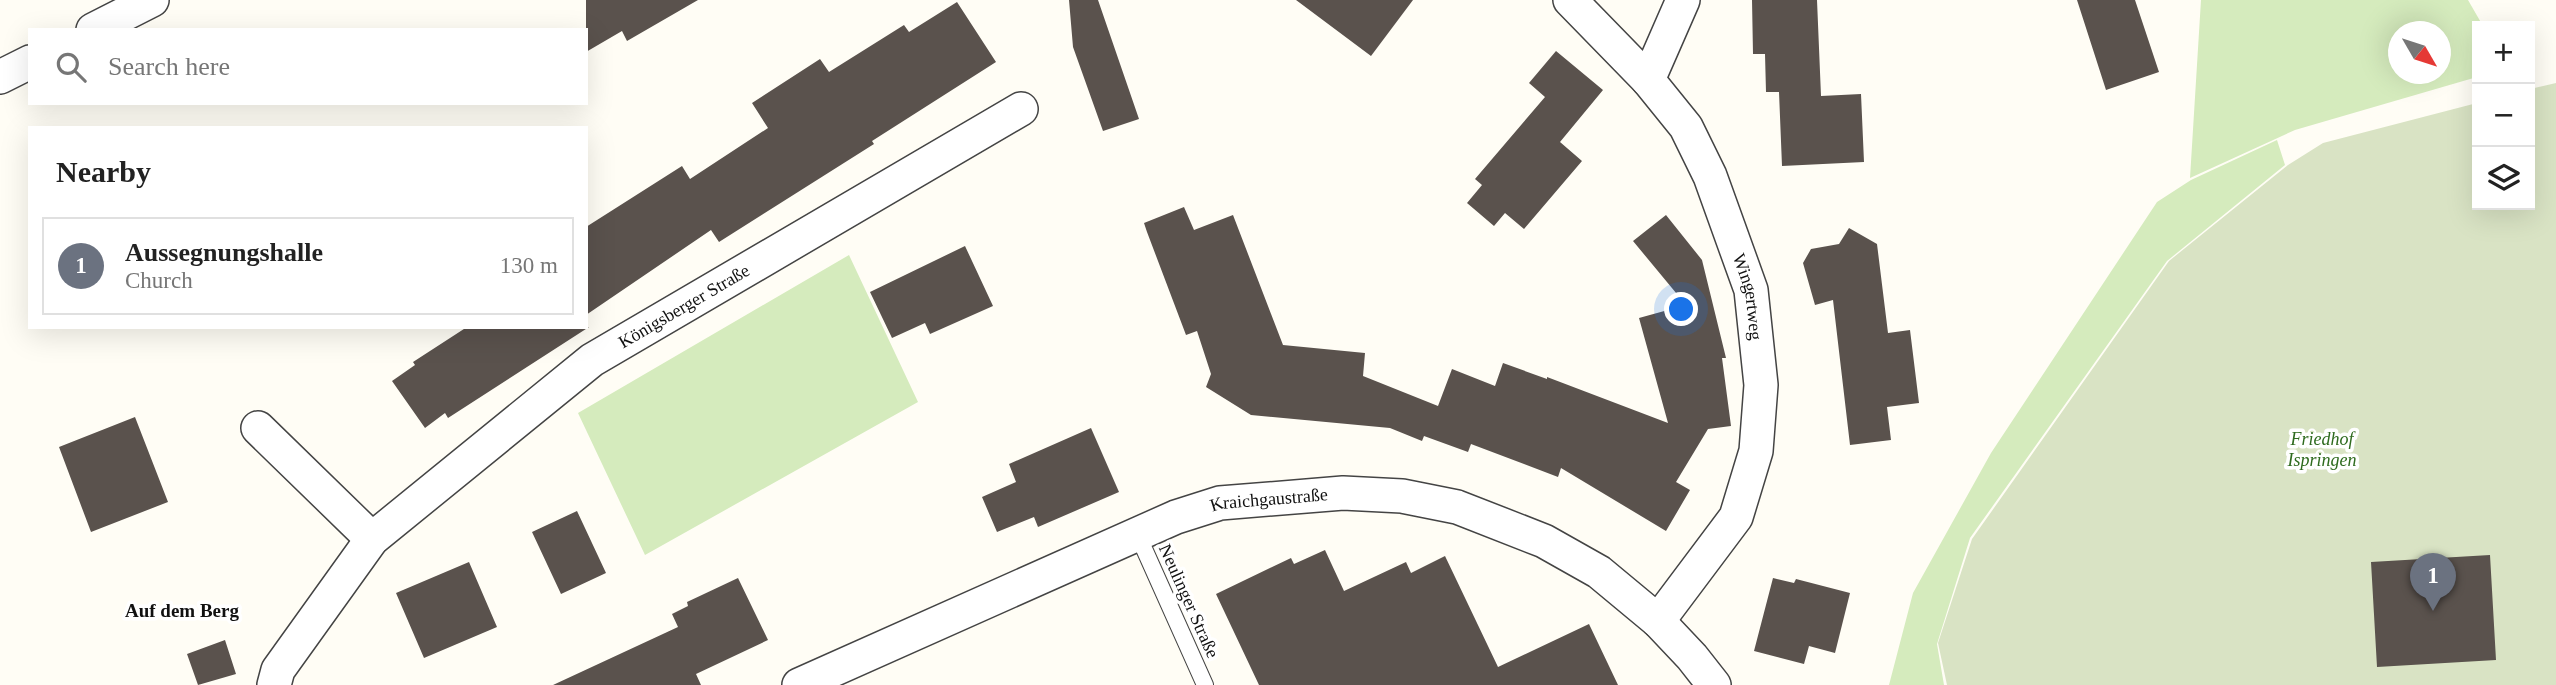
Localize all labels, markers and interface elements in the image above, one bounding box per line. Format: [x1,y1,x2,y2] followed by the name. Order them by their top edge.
[2388,21,2451,84] north arrow
[2472,21,2535,210] map controls
[2472,21,2535,84] button: +
[28,28,588,105] search box
[52,48,90,86] icon: search
[108,52,230,81] text: Search here
[2472,84,2535,147] button: −
[2472,147,2535,210] button: layers
[56,155,151,188] text: Nearby
[125,238,323,267] text: Aussegnungshalle
[1729,251,1766,341] street label: Wingertweg
[75,253,87,278] text: 1
[500,253,558,278] text: 130 m
[615,260,753,352] street label: Königsberger Straße
[125,268,193,293] text: Church
[1664,292,1698,326] your location
[2287,429,2357,470] park label: Friedhof Ispringen
[1208,484,1329,516] street label: Kraichgaustraße
[1155,541,1223,661] street label: Neulinger Straße
[2410,553,2456,611] pin: 1
[125,600,239,621] district label: Auf dem Berg

